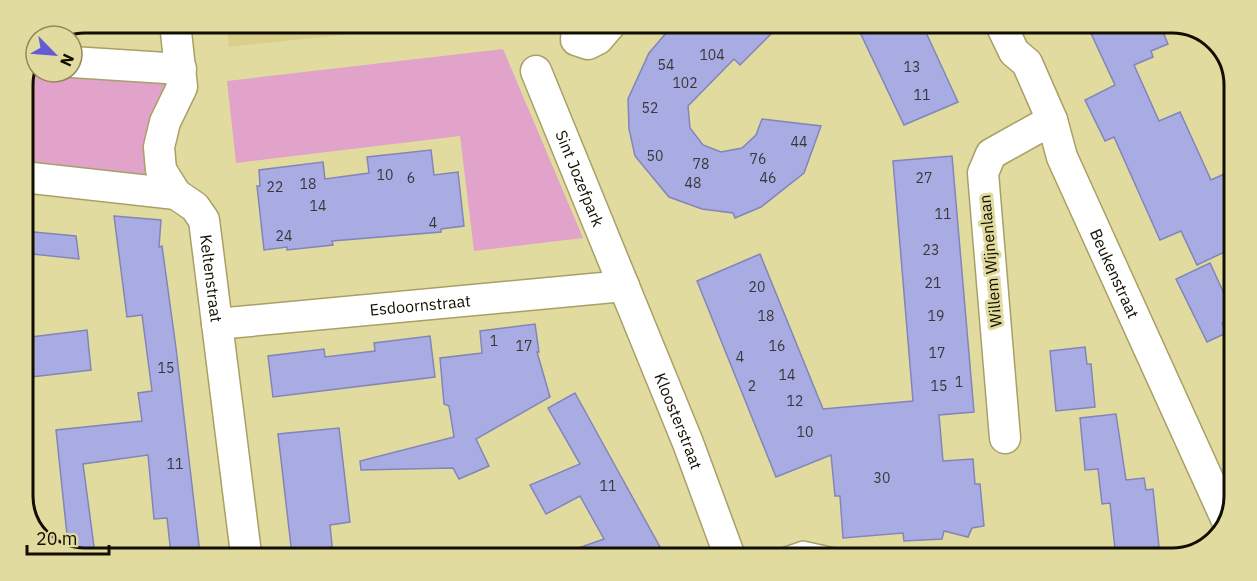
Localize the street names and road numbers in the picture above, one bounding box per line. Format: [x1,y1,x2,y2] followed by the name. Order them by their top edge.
[551,127,609,230] street label: Sint Jozefpark
[974,194,1006,328] street label: Willem Wijnenlaan
[1086,225,1144,321] street label: Beukenstraat
[196,233,227,323] street label: Keltenstraat
[369,290,471,320] street label: Esdoornstraat
[650,370,707,472] street label: Kloosterstraat

